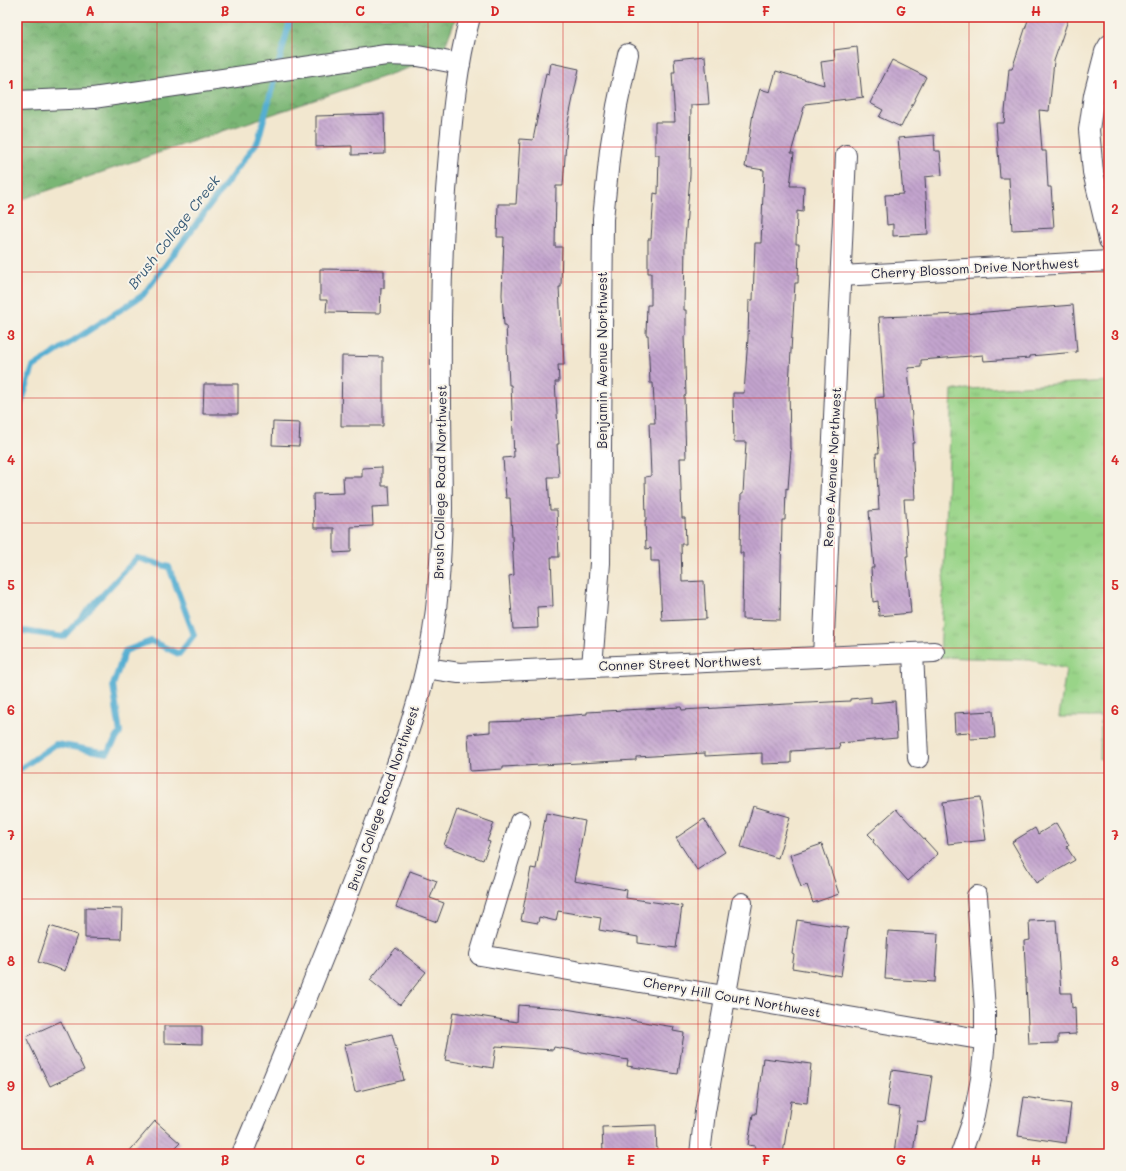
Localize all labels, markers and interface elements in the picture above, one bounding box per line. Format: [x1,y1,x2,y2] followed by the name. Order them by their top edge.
[85,2,95,19] text: A
[221,2,230,19] text: B
[355,2,365,19] text: C
[490,2,500,19] text: D
[627,2,635,19] text: E
[762,2,770,19] text: F
[896,2,906,19] text: G
[1031,2,1041,19] text: H
[8,75,14,92] text: 1
[1112,75,1118,92] text: 1
[123,170,224,293] water label: Brush College Creek
[7,200,15,217] text: 2
[1111,200,1119,217] text: 2
[871,254,1080,281] street label: Cherry Blossom Drive Northwest
[593,271,610,449] street label: Benjamin Avenue Northwest
[7,326,15,343] text: 3
[1111,326,1119,343] text: 3
[429,384,450,579] street label: Brush College Road Northwest
[819,386,844,547] street label: Renee Avenue Northwest
[7,451,15,468] text: 4
[1111,451,1119,468] text: 4
[7,576,15,593] text: 5
[1111,576,1119,593] text: 5
[598,651,762,674] street label: Conner Street Northwest
[7,701,15,718] text: 6
[1111,701,1119,718] text: 6
[343,703,422,893] street label: Brush College Road Northwest
[7,826,15,843] text: 7
[1111,826,1119,843] text: 7
[7,952,15,969] text: 8
[1111,952,1119,969] text: 8
[642,972,823,1021] street label: Cherry Hill Court Northwest
[7,1077,15,1094] text: 9
[1111,1077,1119,1094] text: 9
[85,1151,95,1168] text: A
[221,1151,230,1168] text: B
[355,1151,365,1168] text: C
[490,1151,500,1168] text: D
[627,1151,635,1168] text: E
[762,1151,770,1168] text: F
[896,1151,906,1168] text: G
[1031,1151,1041,1168] text: H

